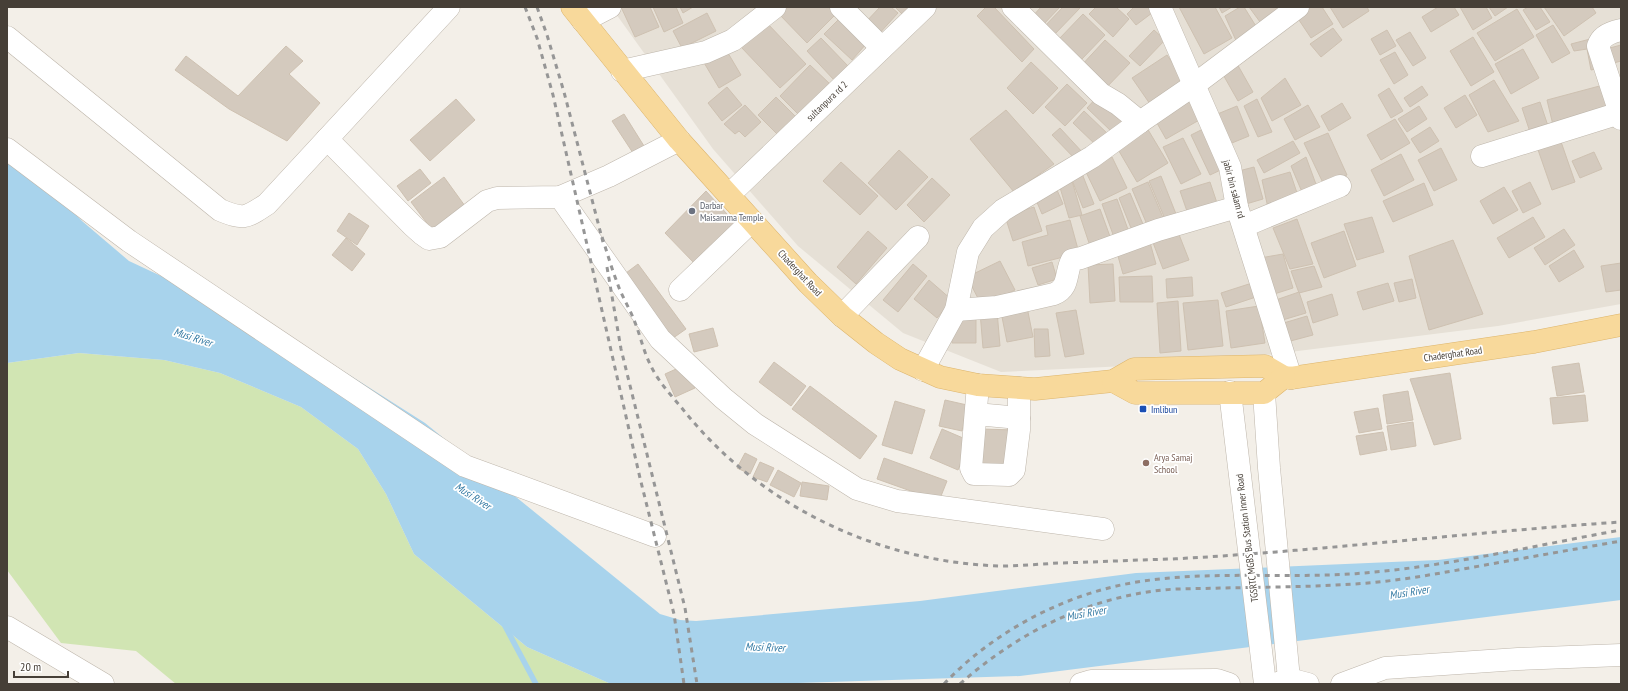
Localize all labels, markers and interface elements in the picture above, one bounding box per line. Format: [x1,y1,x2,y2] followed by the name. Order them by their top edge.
[804,78,850,124] street label: sultanpura rd 2
[1220,158,1248,220] street label: jabir bin salam rd
[700,199,764,224] place label: Darbar Maisamma Temple
[687,206,697,216] marker: Darbar Maisamma Temple
[775,247,825,299] street label: Chaderghat Road
[172,324,216,350] water label: Musi River
[1423,343,1483,365] street label: Chaderghat Road
[1151,403,1177,416] place label: Imlibun
[1138,404,1148,414] marker: Imlibun
[1154,451,1192,476] place label: Arya Samaj School
[1141,458,1151,468] marker: Arya Samaj School
[1233,473,1261,603] street label: TGSRTC MGBS Bus Station Inner Road
[453,479,495,514] water label: Musi River
[1388,582,1432,602] water label: Musi River
[1065,602,1109,623] water label: Musi River
[745,639,787,655] water label: Musi River
[14,653,68,679] scale bar
[20,659,41,674] text: 20 m

